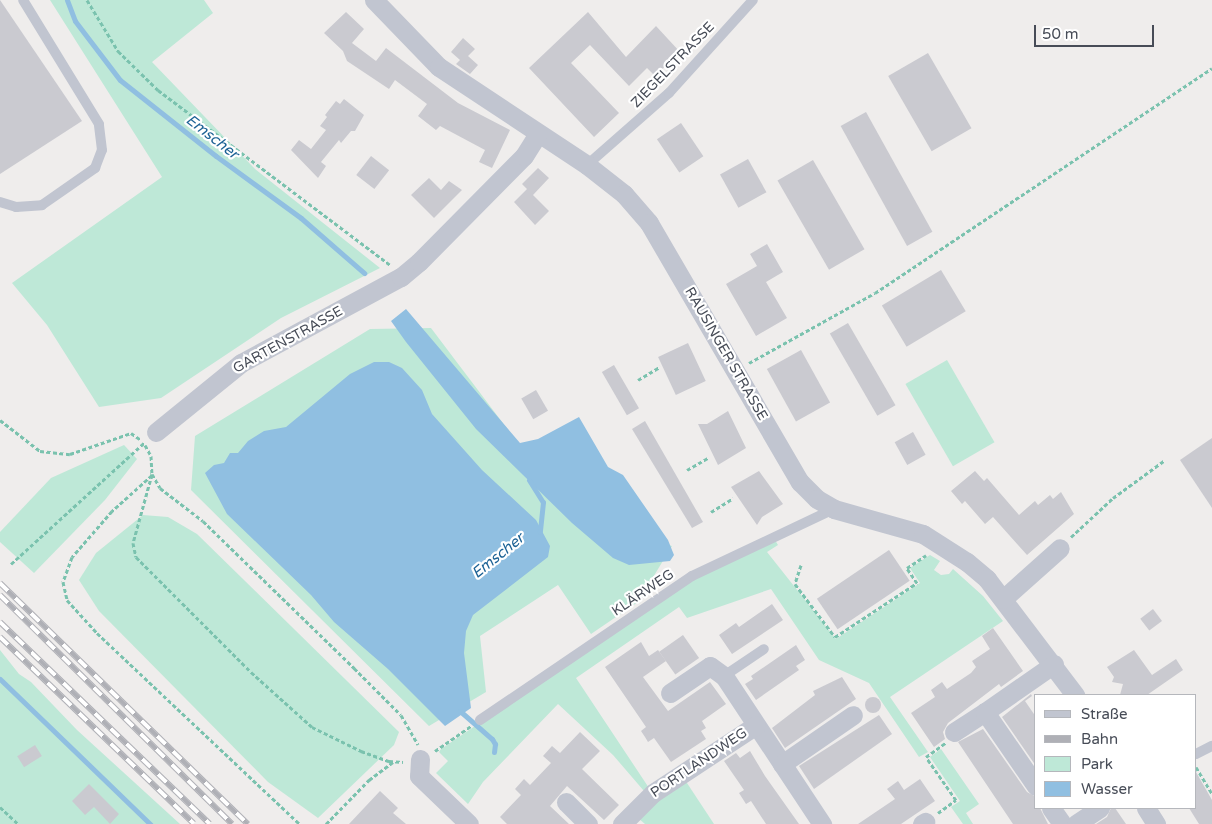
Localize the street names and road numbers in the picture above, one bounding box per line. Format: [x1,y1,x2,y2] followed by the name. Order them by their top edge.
[628,19,718,111] street label: ZIEGELSTRASSE
[681,284,771,424] street label: RAUSINGER STRASSE
[230,303,346,377] street label: GARTENSTRASSE
[609,566,677,620] street label: KLÄRWEG
[648,724,750,802] street label: PORTLANDWEG

